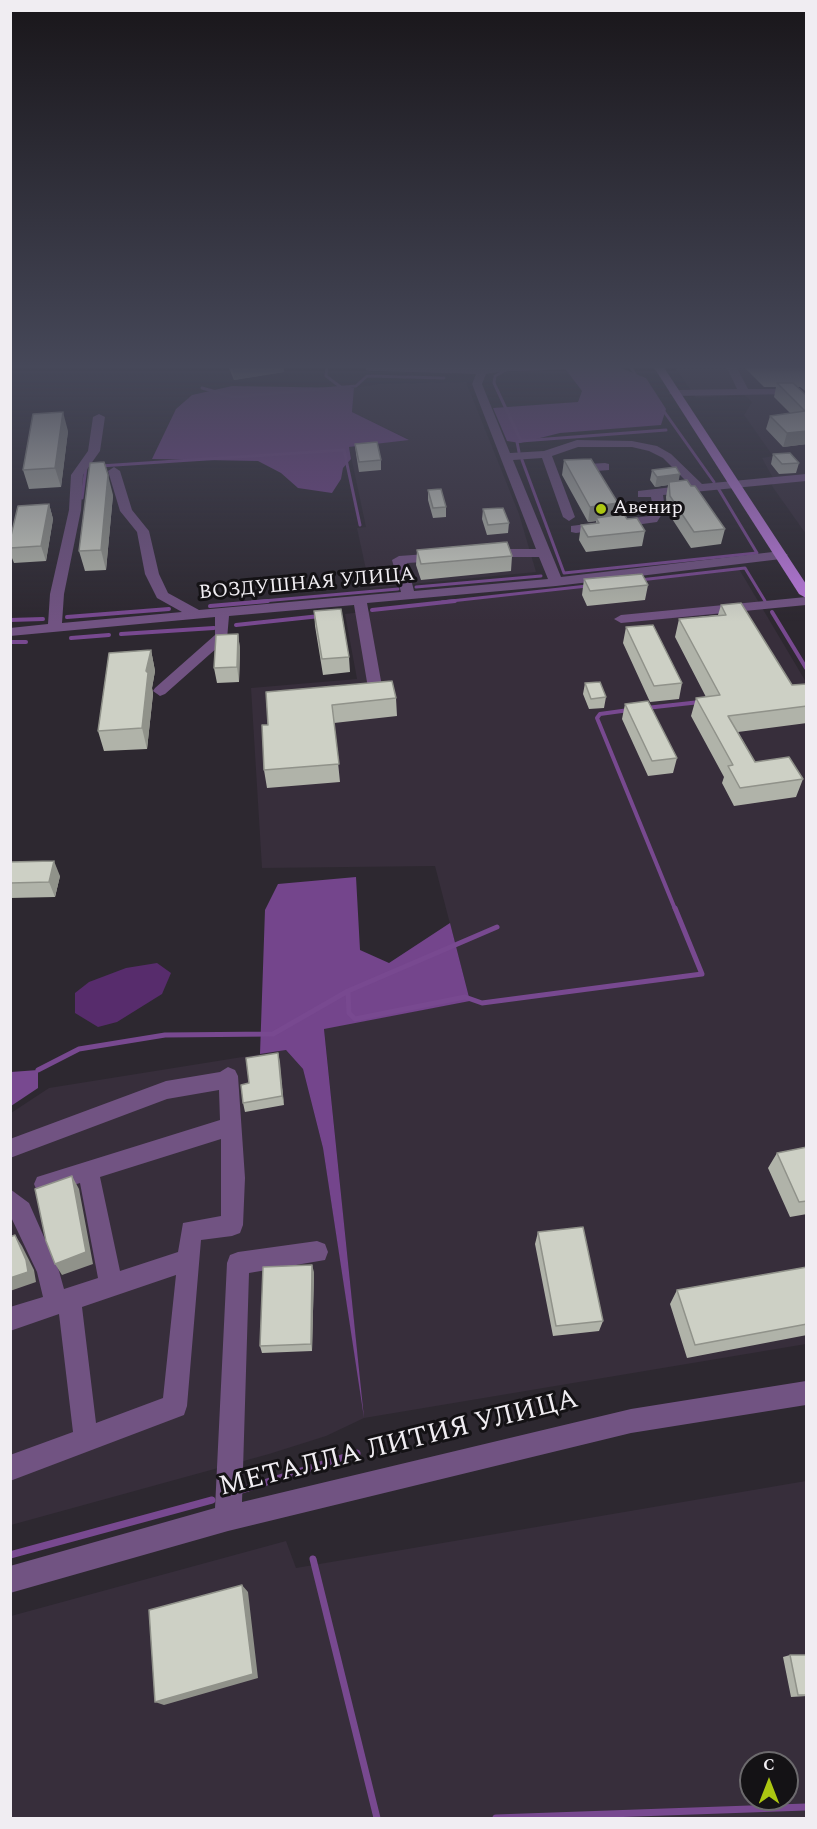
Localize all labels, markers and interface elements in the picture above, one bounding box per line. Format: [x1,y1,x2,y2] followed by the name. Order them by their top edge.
[613,497,683,521] place label: Авенир
[594,502,608,516] marker: Авенир
[198,564,416,606] street label: ВОЗДУШНАЯ УЛИЦА
[216,1384,582,1506] street label: МЕТАЛЛА ЛИТИЯ УЛИЦА
[739,1751,799,1811] north arrow
[763,1753,775,1777] text: С

